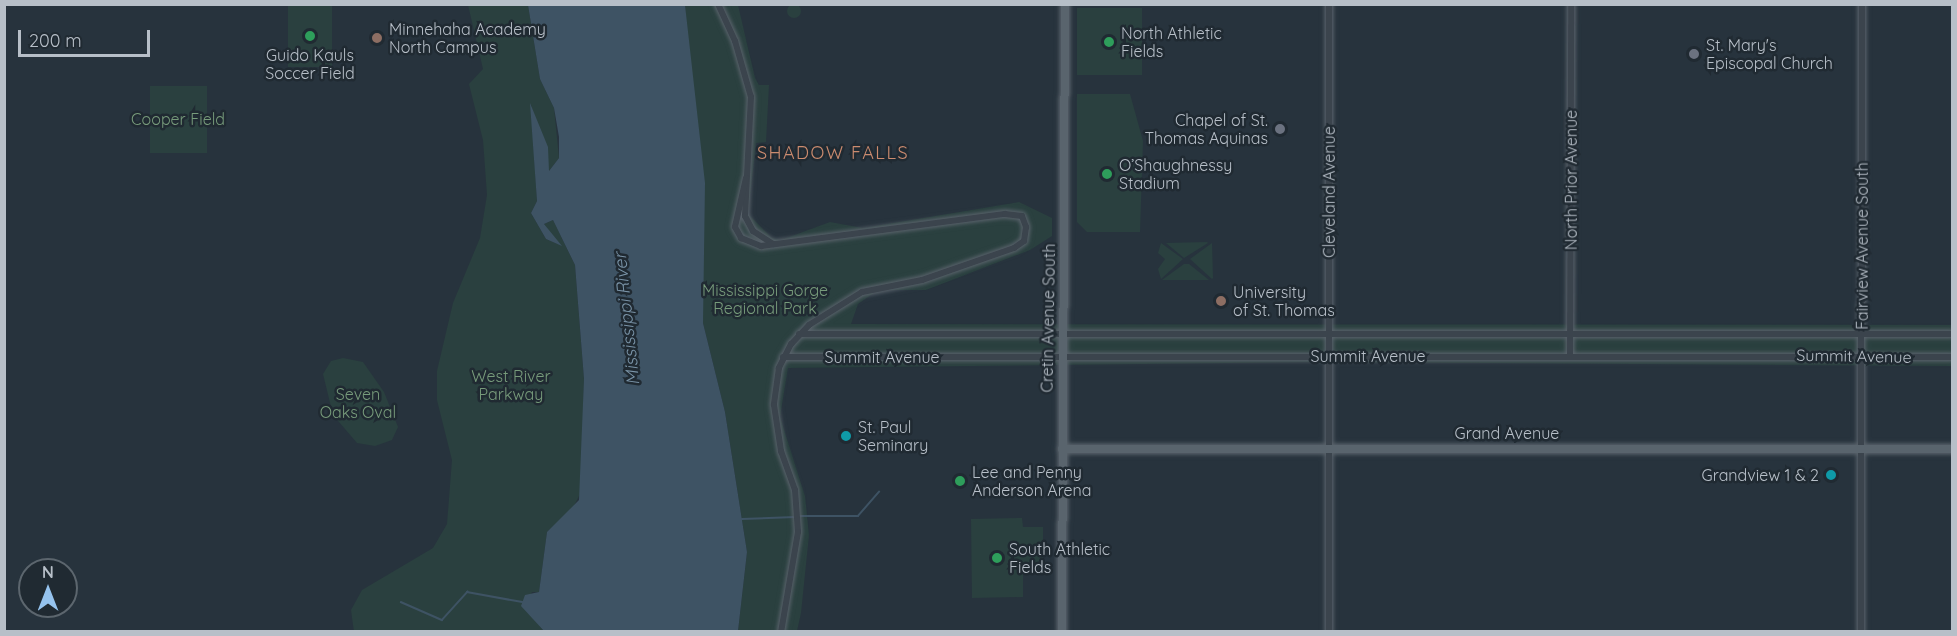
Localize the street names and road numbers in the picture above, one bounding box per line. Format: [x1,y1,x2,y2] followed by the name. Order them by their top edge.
[1561,110,1581,250] street label: North Prior Avenue
[1319,126,1339,258] street label: Cleveland Avenue
[1852,162,1872,330] street label: Fairview Avenue South
[1037,243,1059,393] street label: Cretin Avenue South
[1796,345,1912,367] street label: Summit Avenue
[1310,346,1426,366] street label: Summit Avenue
[824,347,940,367] street label: Summit Avenue
[1455,423,1559,443] street label: Grand Avenue

